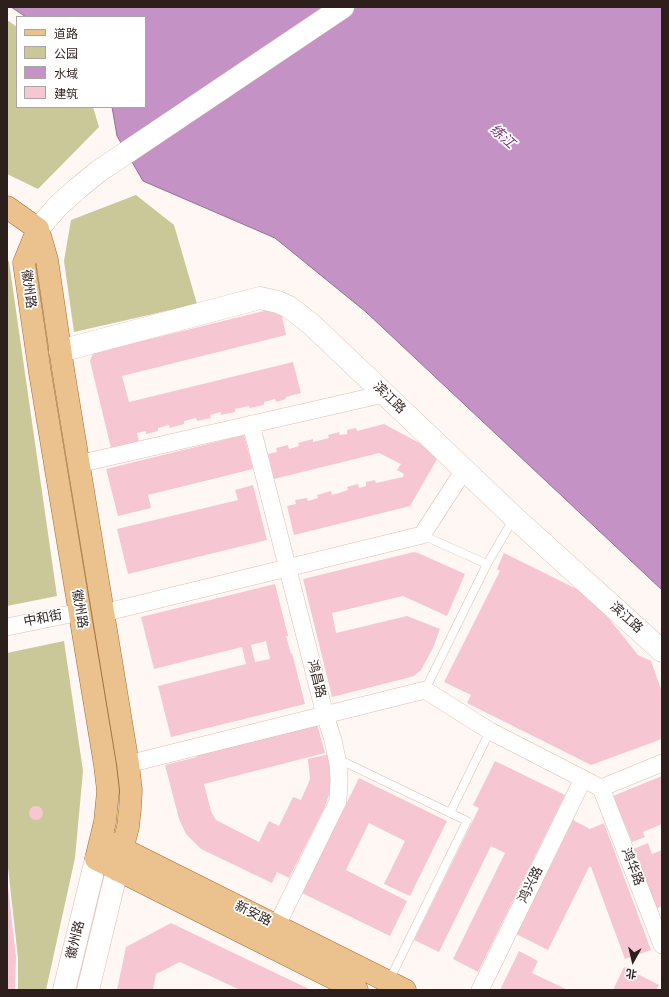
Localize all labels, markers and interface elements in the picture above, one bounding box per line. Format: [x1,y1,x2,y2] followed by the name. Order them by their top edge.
[16,16,146,108] legend
[54,27,78,41] text: 道路
[54,47,78,61] text: 公园
[54,67,78,81] text: 水域
[54,87,78,101] text: 建筑
[486,121,518,153] water label: 练江
[18,269,38,309] street label: 徽州路
[370,379,408,417] street label: 滨江路
[68,589,90,629] street label: 徽州路
[606,599,646,637] street label: 滨江路
[22,608,64,630] street label: 中和街
[304,658,328,700] street label: 鸿昌路
[618,846,646,888] street label: 鸿华路
[515,864,547,906] street label: 鸿兴路
[232,898,274,930] street label: 新安路
[64,919,88,961] street label: 徽州路
[613,941,653,981] north arrow
[625,966,638,981] text: 北

